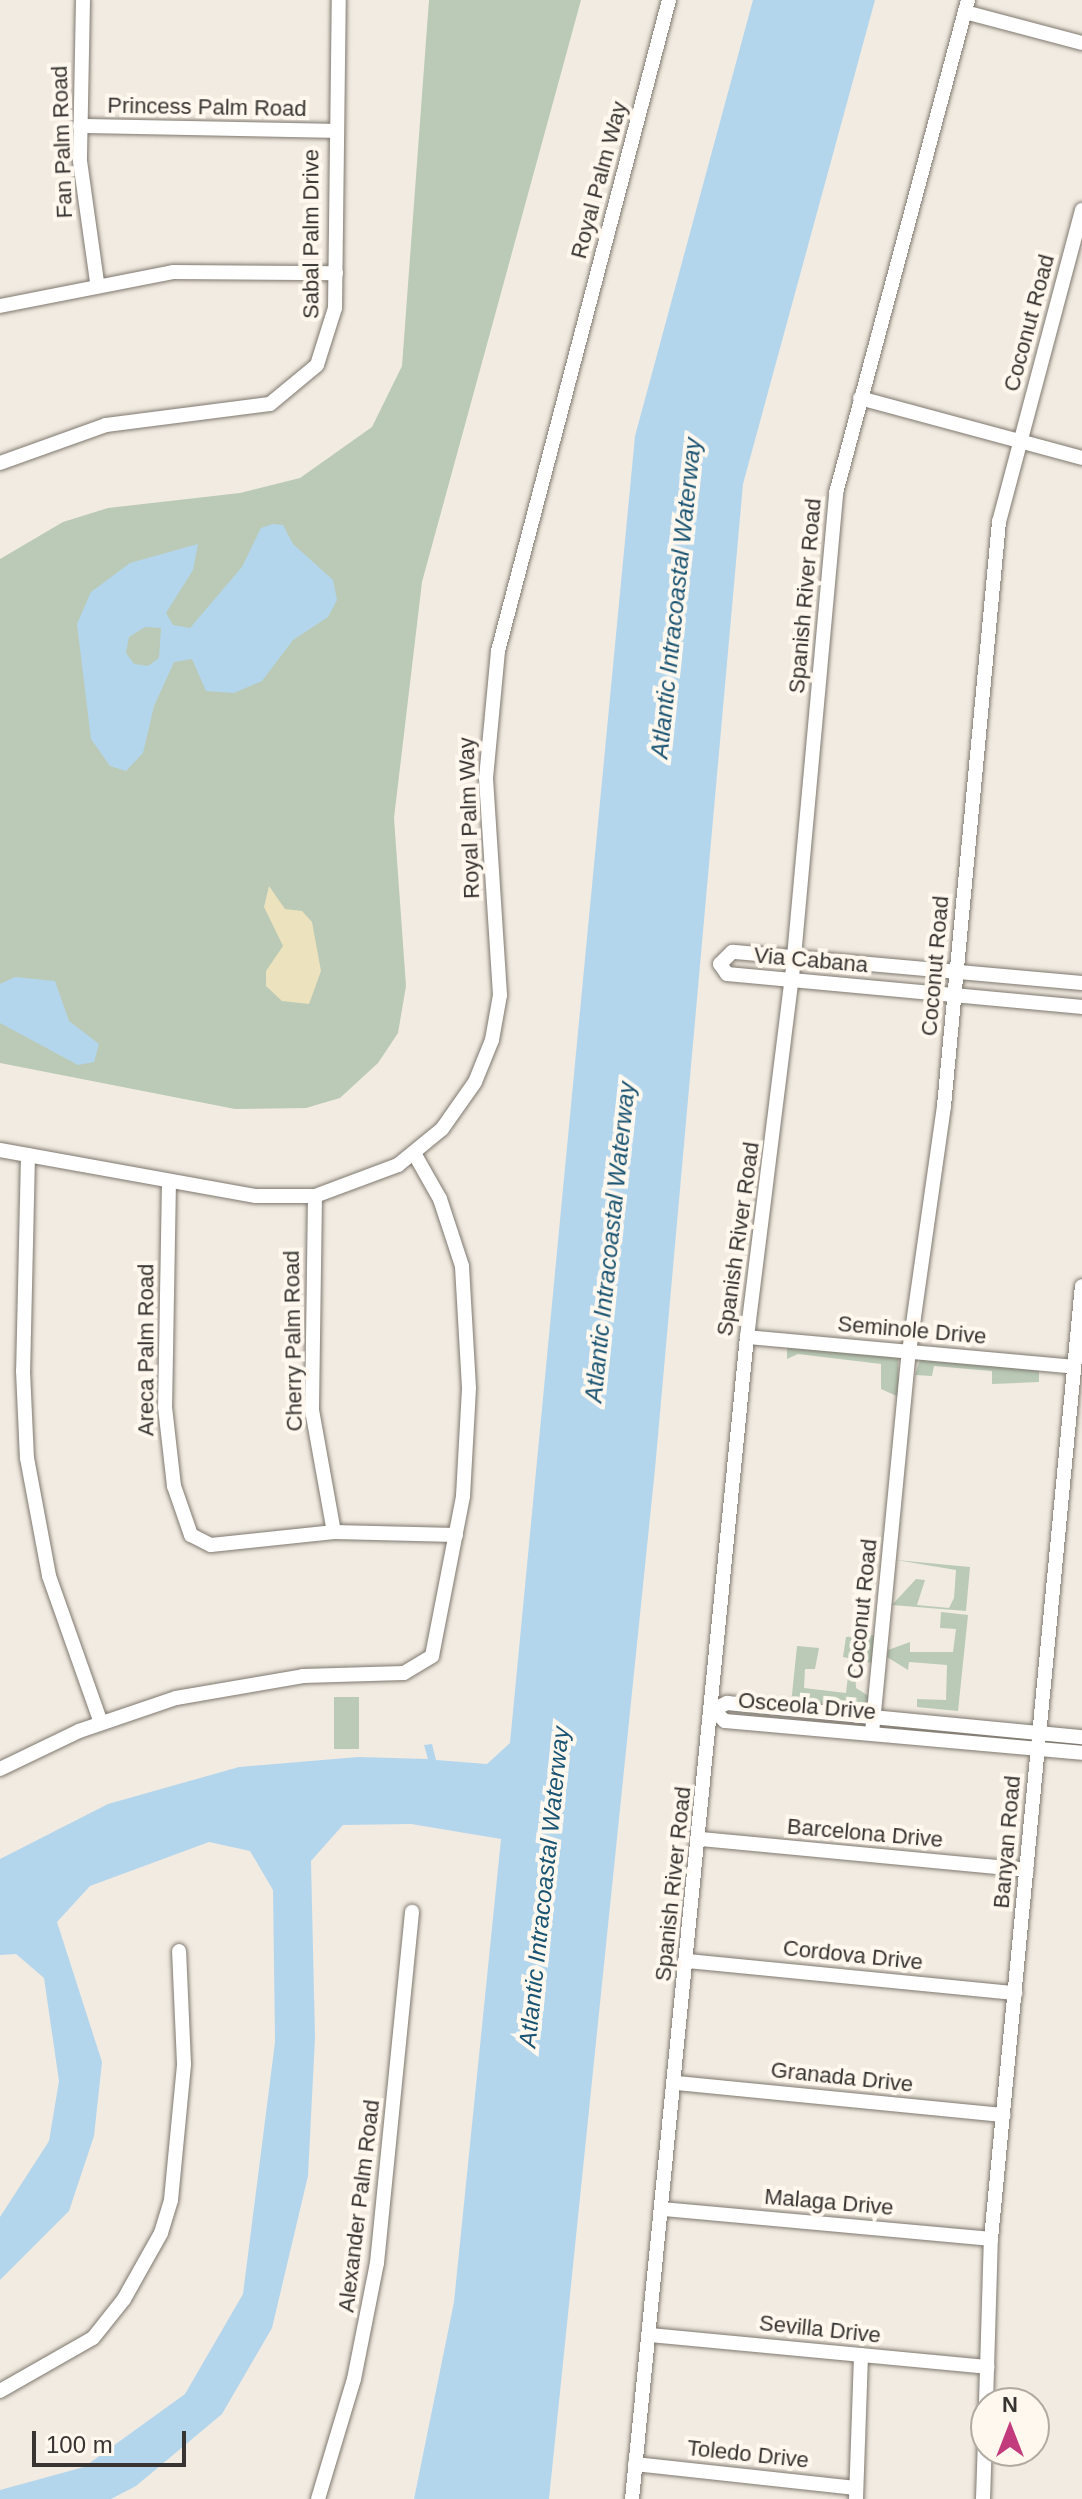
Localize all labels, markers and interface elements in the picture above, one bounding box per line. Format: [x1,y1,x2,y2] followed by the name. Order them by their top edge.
[46,65,78,219] street label: Fan Palm Road
[107,92,307,122] street label: Princess Palm Road
[565,98,633,262] street label: Royal Palm Way
[298,149,324,319] street label: Sabal Palm Drive
[998,252,1060,394] street label: Coconut Road
[645,436,707,760] water label: Atlantic Intracoastal Waterway
[783,497,827,695] street label: Spanish River Road
[453,737,485,899] street label: Royal Palm Way
[916,895,954,1037] street label: Coconut Road
[753,942,869,978] street label: Via Cabana
[579,1080,641,1404] water label: Atlantic Intracoastal Waterway
[711,1140,765,1338] street label: Spanish River Road
[278,1250,308,1432] street label: Cherry Palm Road
[133,1264,159,1436] street label: Areca Palm Road
[837,1310,987,1350] street label: Seminole Drive
[842,1538,882,1680] street label: Coconut Road
[737,1687,877,1725] street label: Osceola Drive
[513,1725,575,2049] water label: Atlantic Intracoastal Waterway
[988,1774,1026,1910] street label: Banyan Road
[650,1785,696,1983] street label: Spanish River Road
[786,1813,944,1853] street label: Barcelona Drive
[782,1935,924,1975] street label: Cordova Drive
[769,2056,915,2098] street label: Granada Drive
[333,2098,385,2314] street label: Alexander Palm Road
[763,2183,895,2221] street label: Malaga Drive
[758,2309,882,2349] street label: Sevilla Drive
[970,2387,1050,2467] north arrow
[1002,2392,1018,2417] text: N
[36,2415,190,2465] scale bar
[46,2431,113,2458] text: 100 m
[686,2434,810,2474] street label: Toledo Drive

